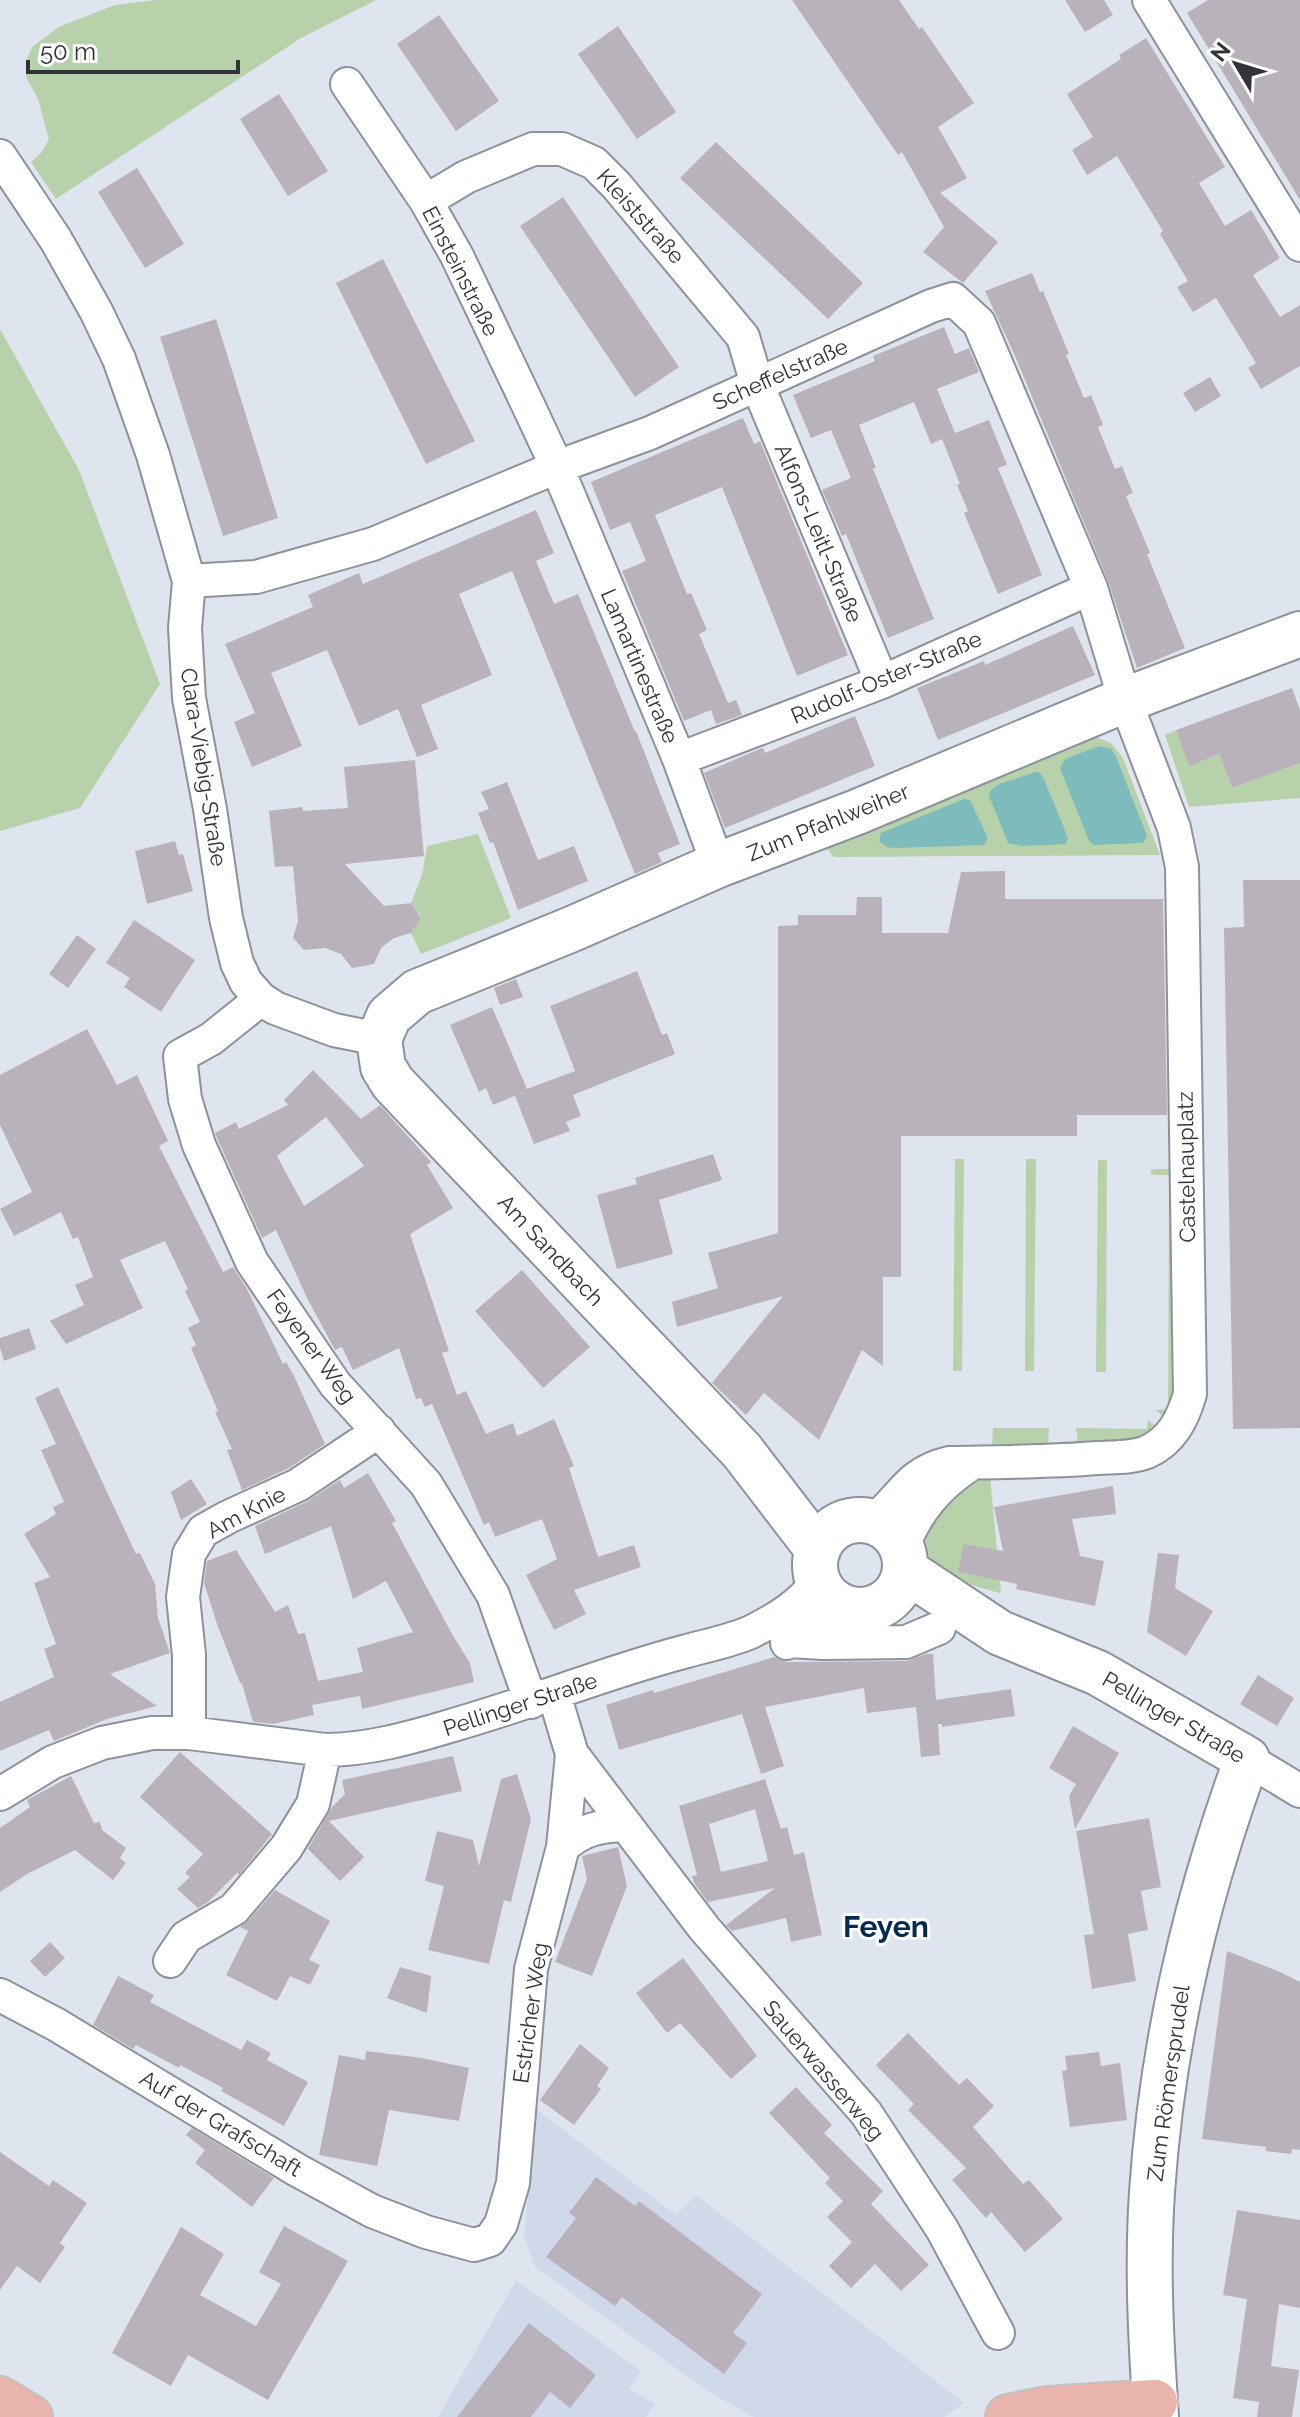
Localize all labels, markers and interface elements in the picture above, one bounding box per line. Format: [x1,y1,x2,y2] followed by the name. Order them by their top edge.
[28,24,238,74] scale bar
[1196,24,1276,104] north arrow
[40,37,96,66] text: 50 m
[1205,37,1236,66] text: N
[592,163,690,269] street label: Kleiststraße
[417,202,505,340] street label: Einsteinstraße
[708,333,852,415] street label: Scheffelstraße
[770,440,868,626] street label: Alfons-Leitl-Straße
[596,585,684,747] street label: Lamartinestraße
[787,625,985,729] street label: Rudolf-Oster-Straße
[175,666,233,868] street label: Clara-Viebig-Straße
[743,778,913,866] street label: Zum Pfahlweiher
[1172,1091,1200,1243] street label: Castelnauplatz
[493,1189,609,1311] street label: Am Sandbach
[262,1284,362,1408] street label: Feyener Weg
[202,1480,290,1544] street label: Am Knie
[1098,1666,1250,1768] street label: Pellinger Straße
[440,1667,600,1741] street label: Pellinger Straße
[843,1909,929,1944] district label: Feyen
[507,1941,553,2085] street label: Estricher Weg
[1141,1983,1195,2183] street label: Zum Römersprudel
[758,1995,890,2145] street label: Sauerwasserweg
[135,2064,307,2182] street label: Auf der Grafschaft

